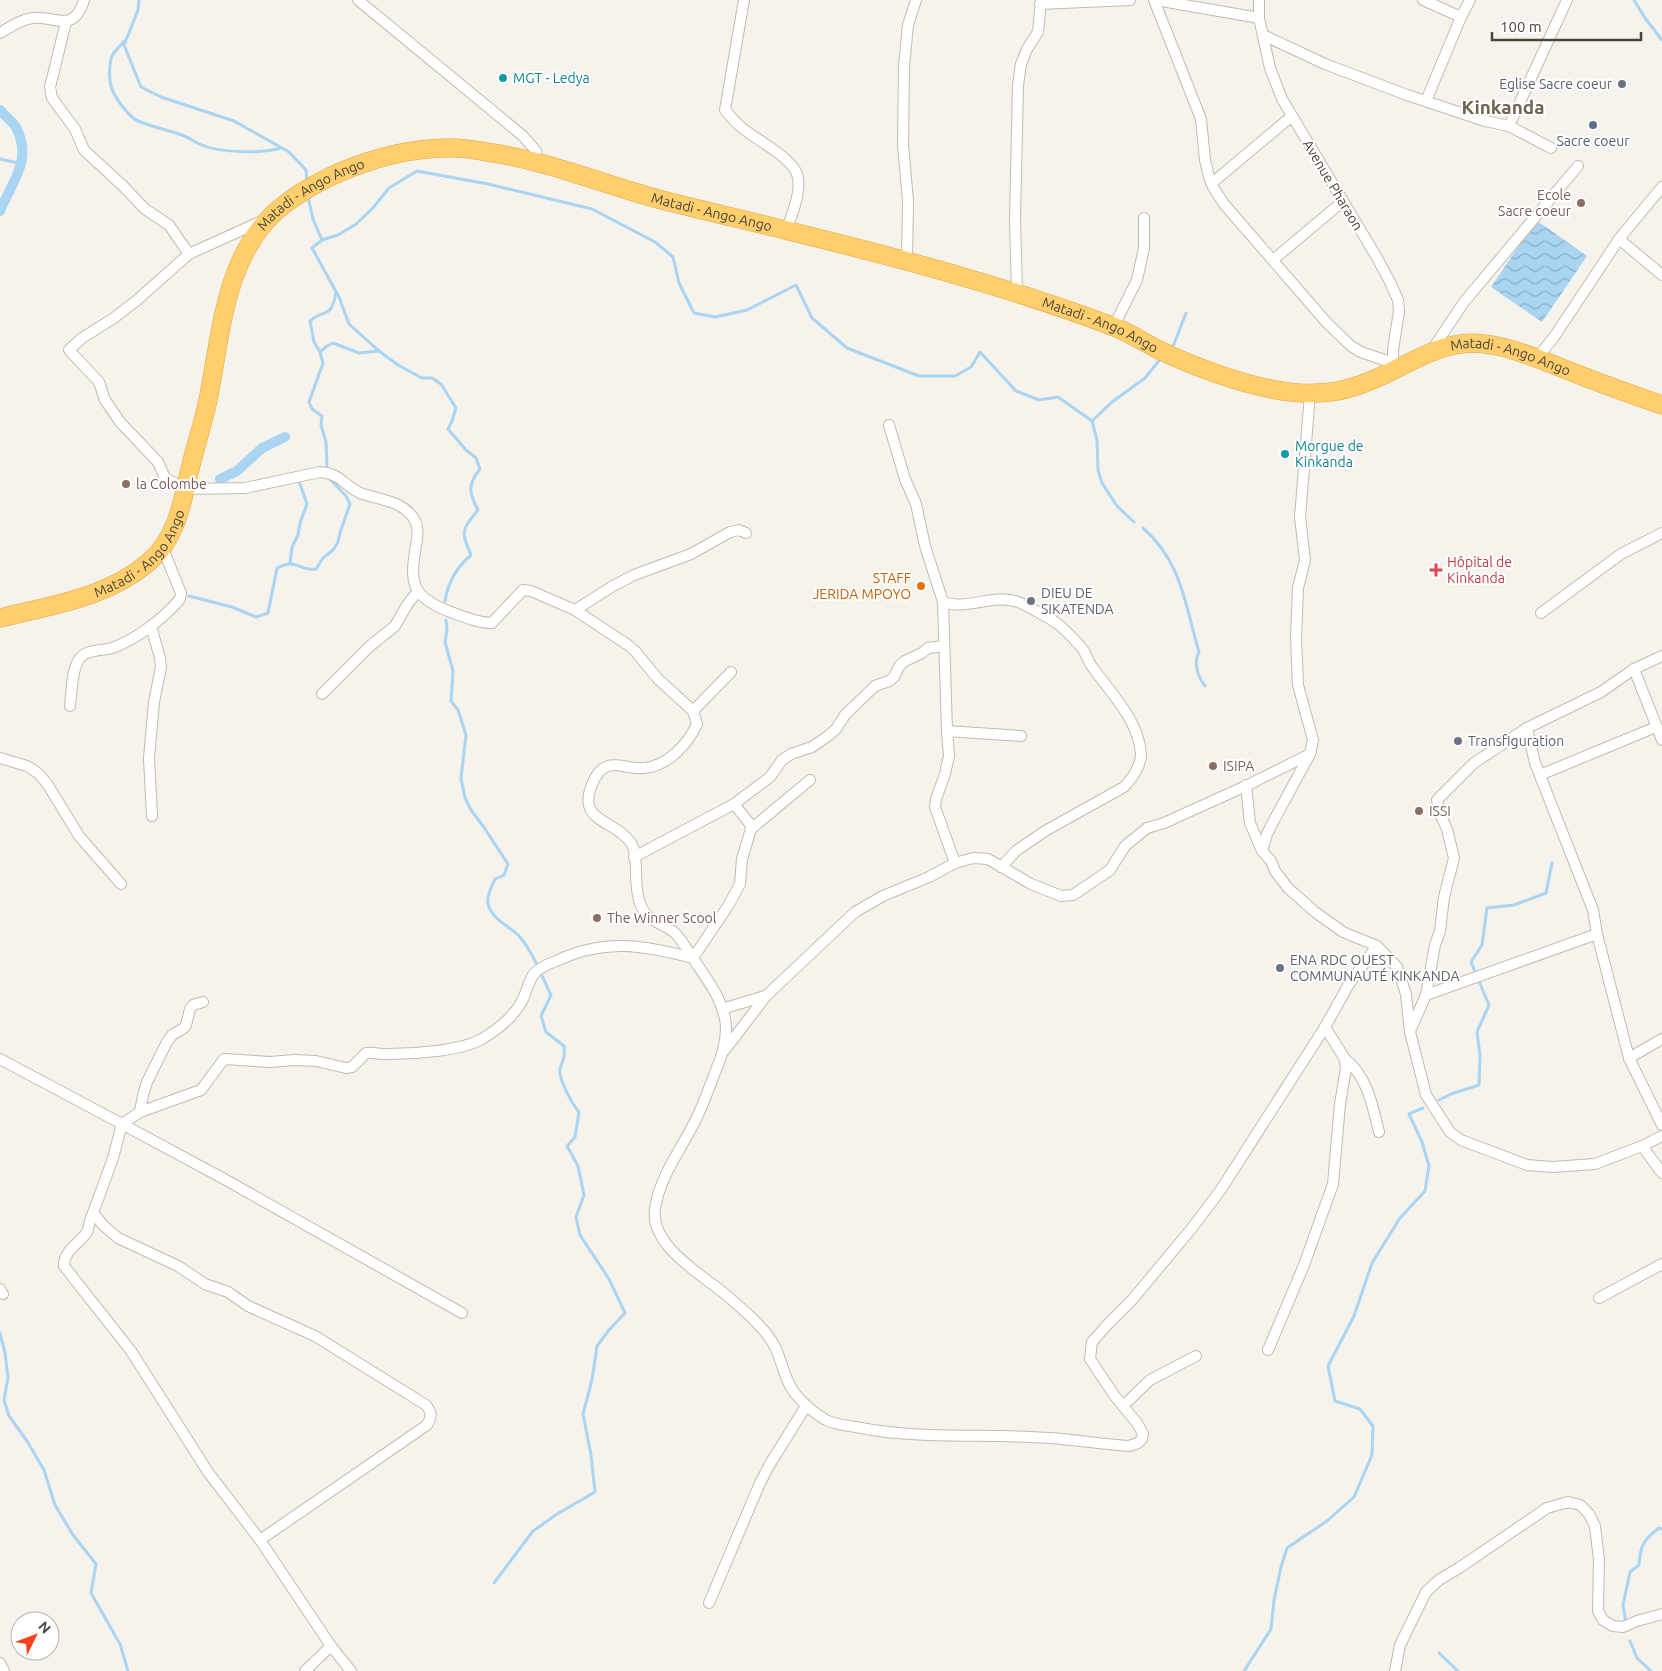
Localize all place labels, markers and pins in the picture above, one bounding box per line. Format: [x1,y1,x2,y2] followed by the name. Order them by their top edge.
[513,70,590,86] place label: MGT - Ledya
[497,72,509,84] marker: MGT - Ledya
[1499,76,1613,92] place label: Eglise Sacre coeur
[1616,78,1628,90] marker: Eglise Sacre coeur
[1587,119,1599,131] marker: Sacre coeur
[1557,133,1630,149] place label: Sacre coeur
[1498,187,1572,219] place label: Ecole Sacre coeur
[1575,197,1587,209] marker: Ecole Sacre coeur
[1295,438,1364,470] place label: Morgue de Kinkanda
[1279,448,1291,460] marker: Morgue de Kinkanda
[136,476,207,492] place label: la Colombe
[120,478,132,490] marker: la Colombe
[1447,554,1512,586] place label: Hôpital de Kinkanda
[1429,563,1443,577] marker: Hôpital de Kinkanda
[812,570,911,602] place label: STAFF JERIDA MPOYO
[915,580,927,592] marker: STAFF JERIDA MPOYO
[1041,585,1114,617] place label: DIEU DE SIKATENDA
[1025,595,1037,607] marker: DIEU DE SIKATENDA
[1468,733,1564,749] place label: Transfiguration
[1452,735,1464,747] marker: Transfiguration
[1223,758,1254,774] place label: ISIPA
[1207,760,1219,772] marker: ISIPA
[1429,803,1451,819] place label: ISSI
[1413,805,1425,817] marker: ISSI
[607,910,717,926] place label: The Winner Scool
[591,912,603,924] marker: The Winner Scool
[1290,952,1460,984] place label: ENA RDC OUEST COMMUNAUTÉ KINKANDA
[1274,962,1286,974] marker: ENA RDC OUEST COMMUNAUTÉ KINKANDA

